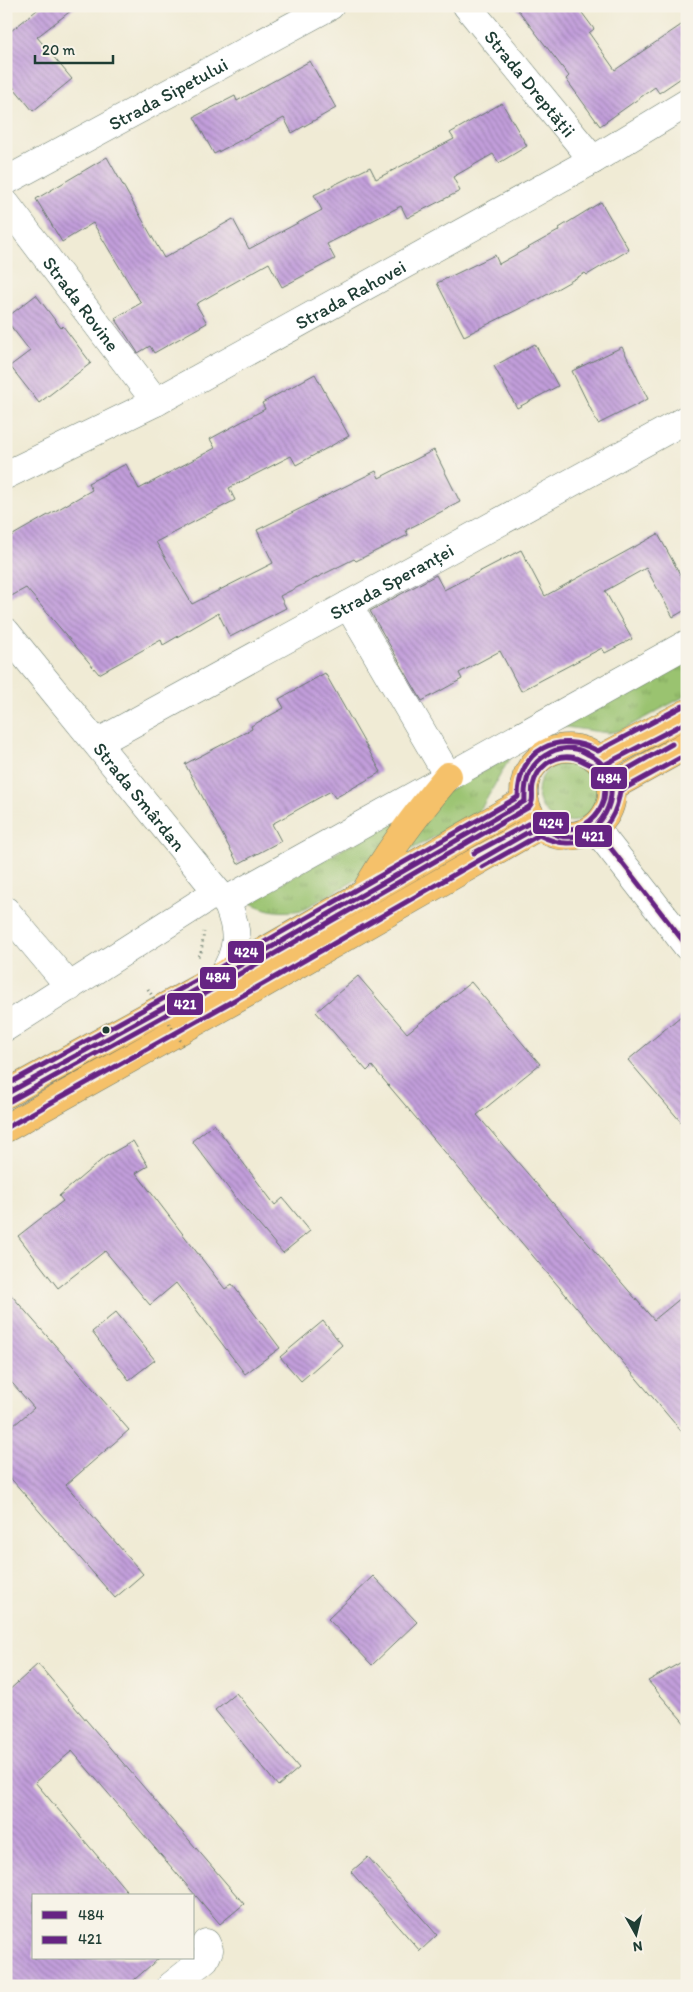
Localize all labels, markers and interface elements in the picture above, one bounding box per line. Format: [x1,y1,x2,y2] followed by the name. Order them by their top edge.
[480,25,581,142] street label: Strada Dreptății
[35,32,112,64] scale bar
[42,41,76,59] text: 20 m
[104,52,231,135] street label: Strada Sipetului
[38,252,125,356] street label: Strada Rovine
[291,255,410,334] street label: Strada Rahovei
[326,538,457,624] street label: Strada Speranței
[89,737,191,856] street label: Strada Smârdan
[590,766,628,790] line badge: 484
[597,770,622,787] text: 484
[532,811,570,835] line badge: 424
[539,815,564,832] text: 424
[574,824,613,848] line badge: 421
[582,828,605,845] text: 421
[227,940,265,964] line badge: 424
[234,944,259,961] text: 424
[199,966,237,990] line badge: 484
[206,969,231,986] text: 484
[166,992,204,1016] line badge: 421
[174,996,197,1013] text: 421
[101,1025,111,1035] unlabelled marker
[32,1894,195,1960] legend
[78,1906,104,1924] text: 484
[610,1910,660,1960] north arrow
[78,1930,102,1948] text: 421
[632,1937,644,1955] text: N

